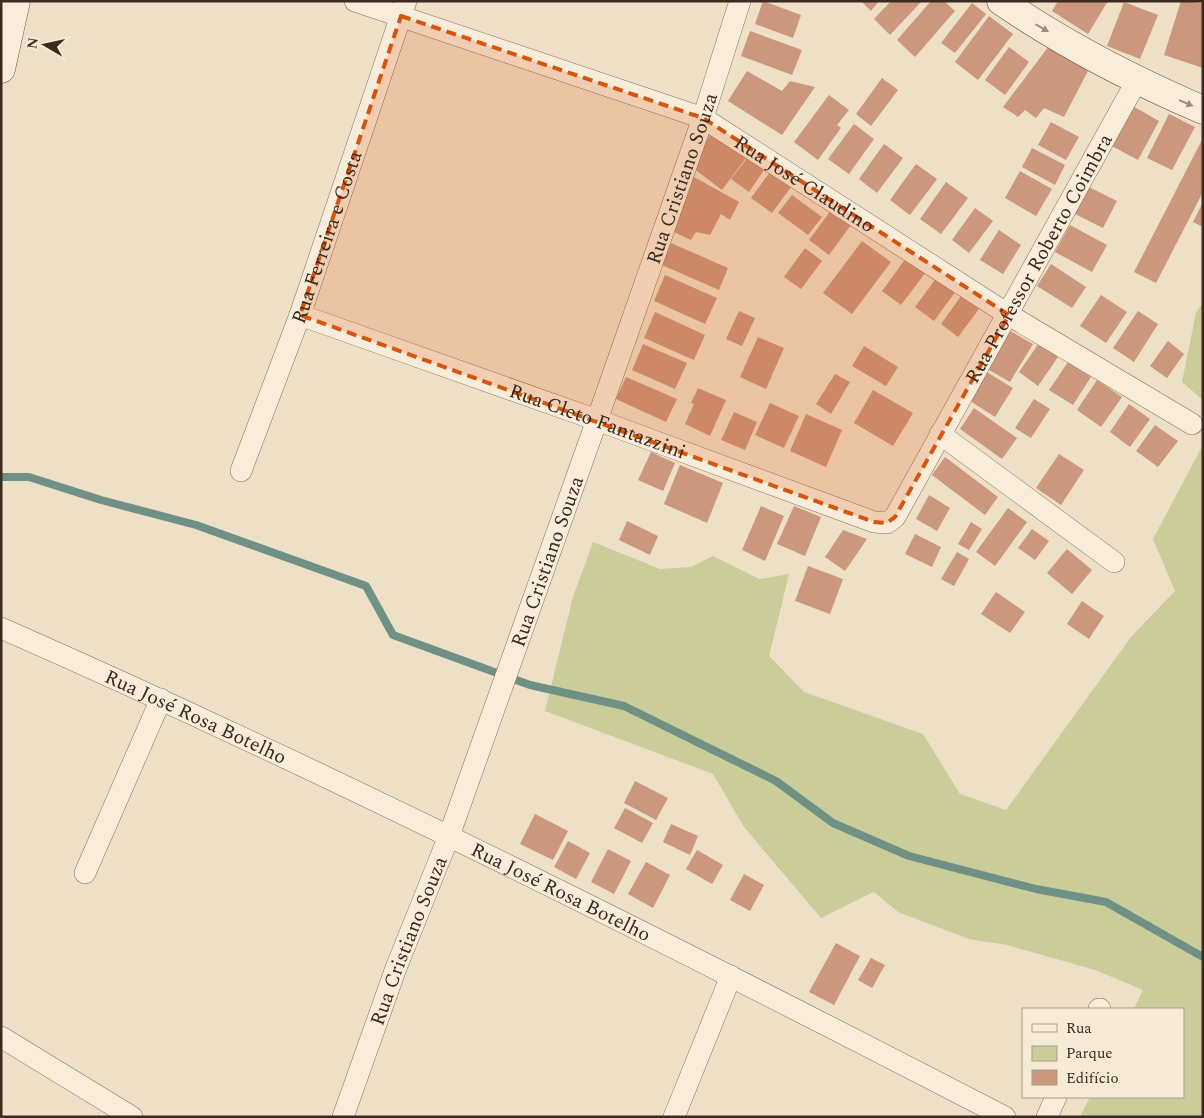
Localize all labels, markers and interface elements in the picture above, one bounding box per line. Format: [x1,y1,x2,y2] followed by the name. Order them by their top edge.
[20,20,70,70] north arrow
[1036,23,1049,32] one-way arrow
[21,36,44,50] text: N
[639,89,726,268] street label: Rua Cristiano Souza
[1179,100,1193,108] one-way arrow
[728,128,880,241] street label: Rua José Claudino
[958,128,1121,389] street label: Rua Professor Roberto Coimbra
[284,147,370,328] street label: Rua Ferreira e Costa
[505,376,690,467] street label: Rua Cleto Fantazzini
[503,472,592,651] street label: Rua Cristiano Souza
[100,662,291,772] street label: Rua José Rosa Botelho
[465,835,656,950] street label: Rua José Rosa Botelho
[363,852,456,1030] street label: Rua Cristiano Souza
[1022,1008,1184,1098] legend
[1066,1017,1092,1040] text: Rua
[1066,1042,1113,1065] text: Parque
[1066,1067,1119,1090] text: Edifício

